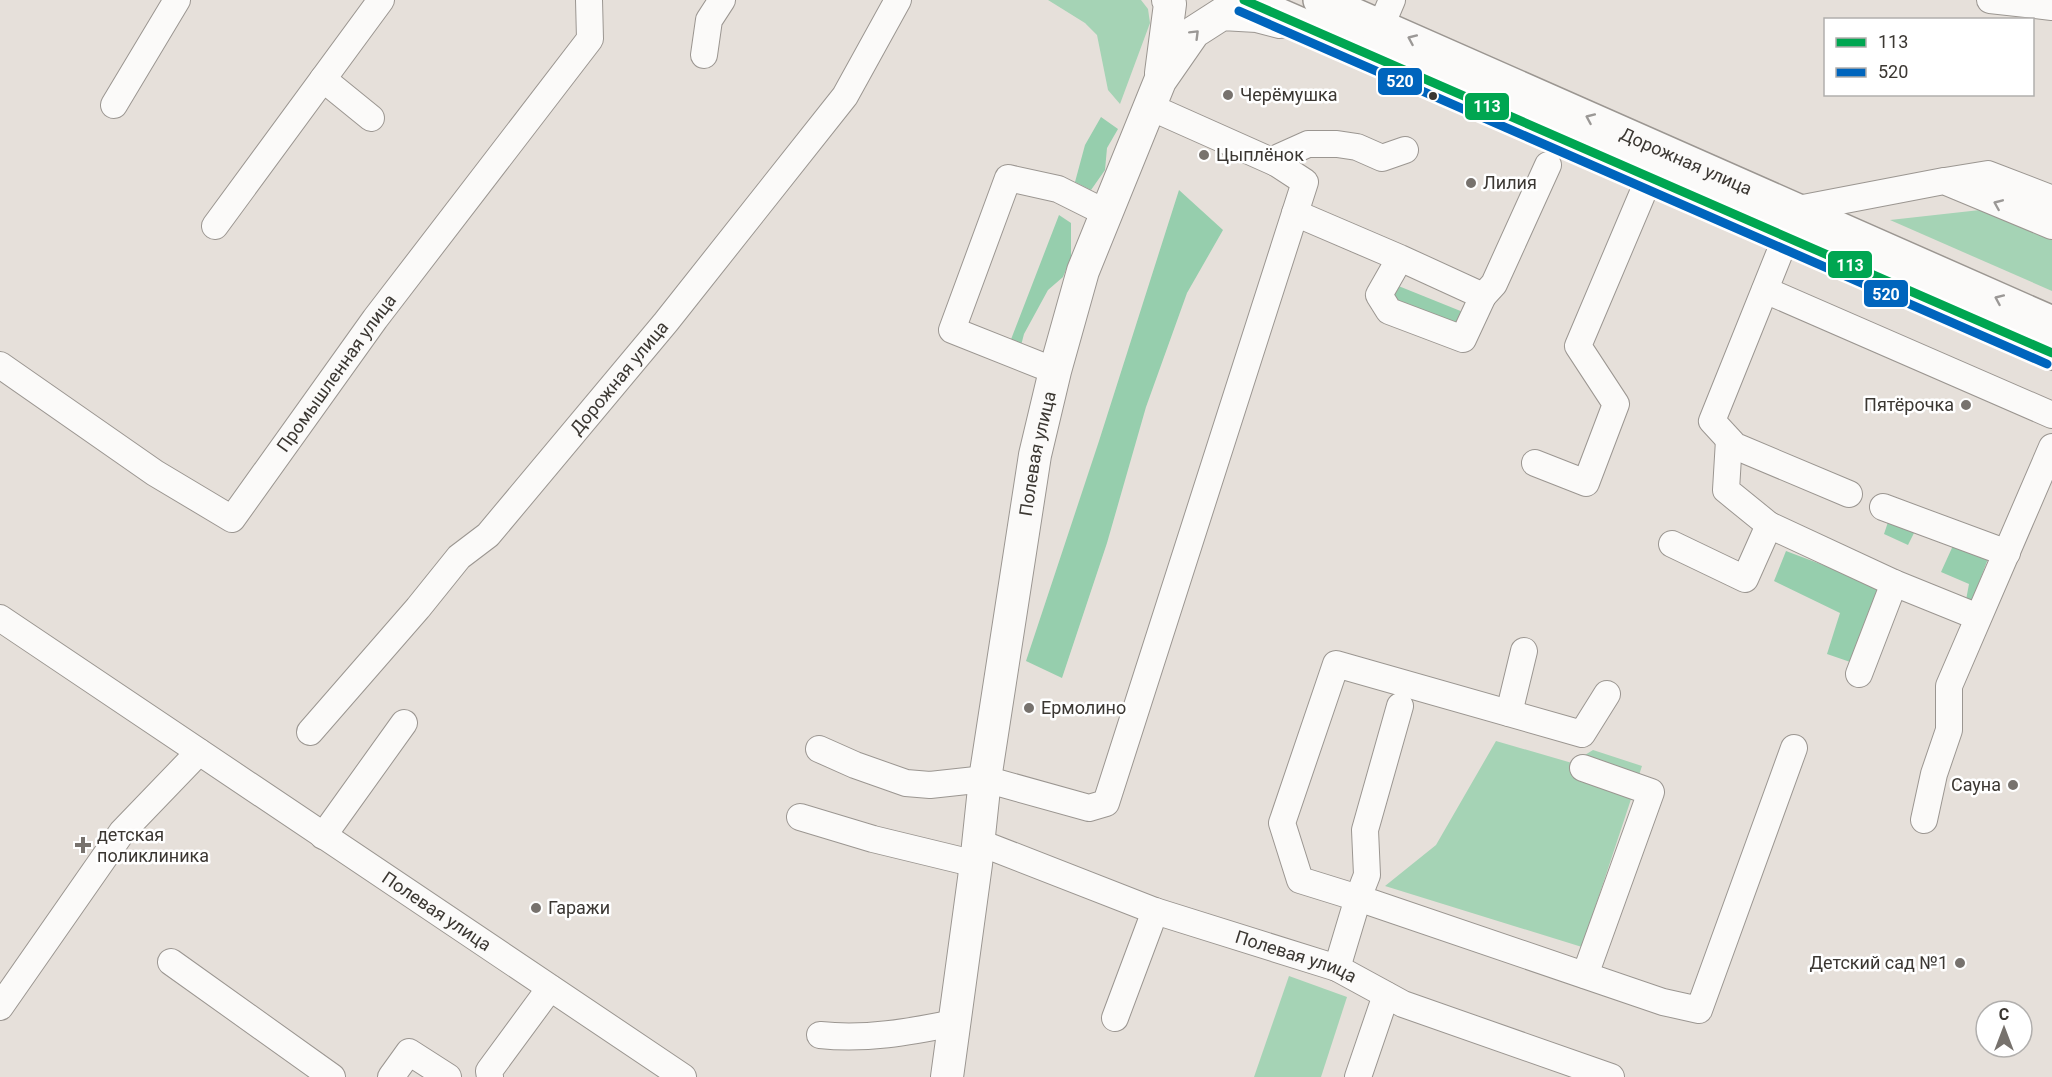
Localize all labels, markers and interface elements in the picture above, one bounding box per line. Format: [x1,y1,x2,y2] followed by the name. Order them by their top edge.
[1824,18,2034,96] legend
[1187,31,1198,42] one-way arrow
[1878,31,1908,52] text: 113
[1407,35,1418,47] one-way arrow
[1878,61,1908,82] text: 520
[1377,67,1423,96] line badge: 520
[1386,72,1414,91] text: 520
[1240,84,1337,105] place label: Черёмушка
[1221,88,1235,102] marker: Черёмушка
[1427,90,1439,102] unlabelled marker
[1464,92,1510,121] line badge: 113
[1473,97,1501,116] text: 113
[1585,113,1596,125] one-way arrow
[1617,123,1755,199] street label: Дорожная улица
[1216,144,1304,165] place label: Цыплёнок
[1197,148,1211,162] marker: Цыплёнок
[1483,172,1537,193] place label: Лилия
[1464,176,1478,190] marker: Лилия
[1993,199,2004,211] one-way arrow
[1827,250,1873,279] line badge: 113
[1836,256,1864,275] text: 113
[1863,279,1909,308] line badge: 520
[1872,285,1900,304] text: 520
[272,290,400,456] street label: Промышленная улица
[1994,295,2005,307] one-way arrow
[565,316,672,439] street label: Дорожная улица
[1015,389,1060,517] street label: Полевая улица
[1864,394,1954,415] place label: Пятёрочка
[1959,398,1973,412] marker: Пятёрочка
[1041,697,1126,718] place label: Ермолино
[1022,701,1036,715] marker: Ермолино
[1951,774,2001,795] place label: Сауна
[2006,778,2020,792] marker: Сауна
[97,824,209,866] place label: детская поликлиника
[74,836,92,854] marker: детская поликлиника
[378,867,495,955] street label: Полевая улица
[548,897,610,918] place label: Гаражи
[529,901,543,915] marker: Гаражи
[1233,926,1360,987] street label: Полевая улица
[1810,952,1948,973] place label: Детский сад №1
[1953,956,1967,970] marker: Детский сад №1
[1974,999,2034,1059] north arrow
[1999,1005,2009,1024] text: С

